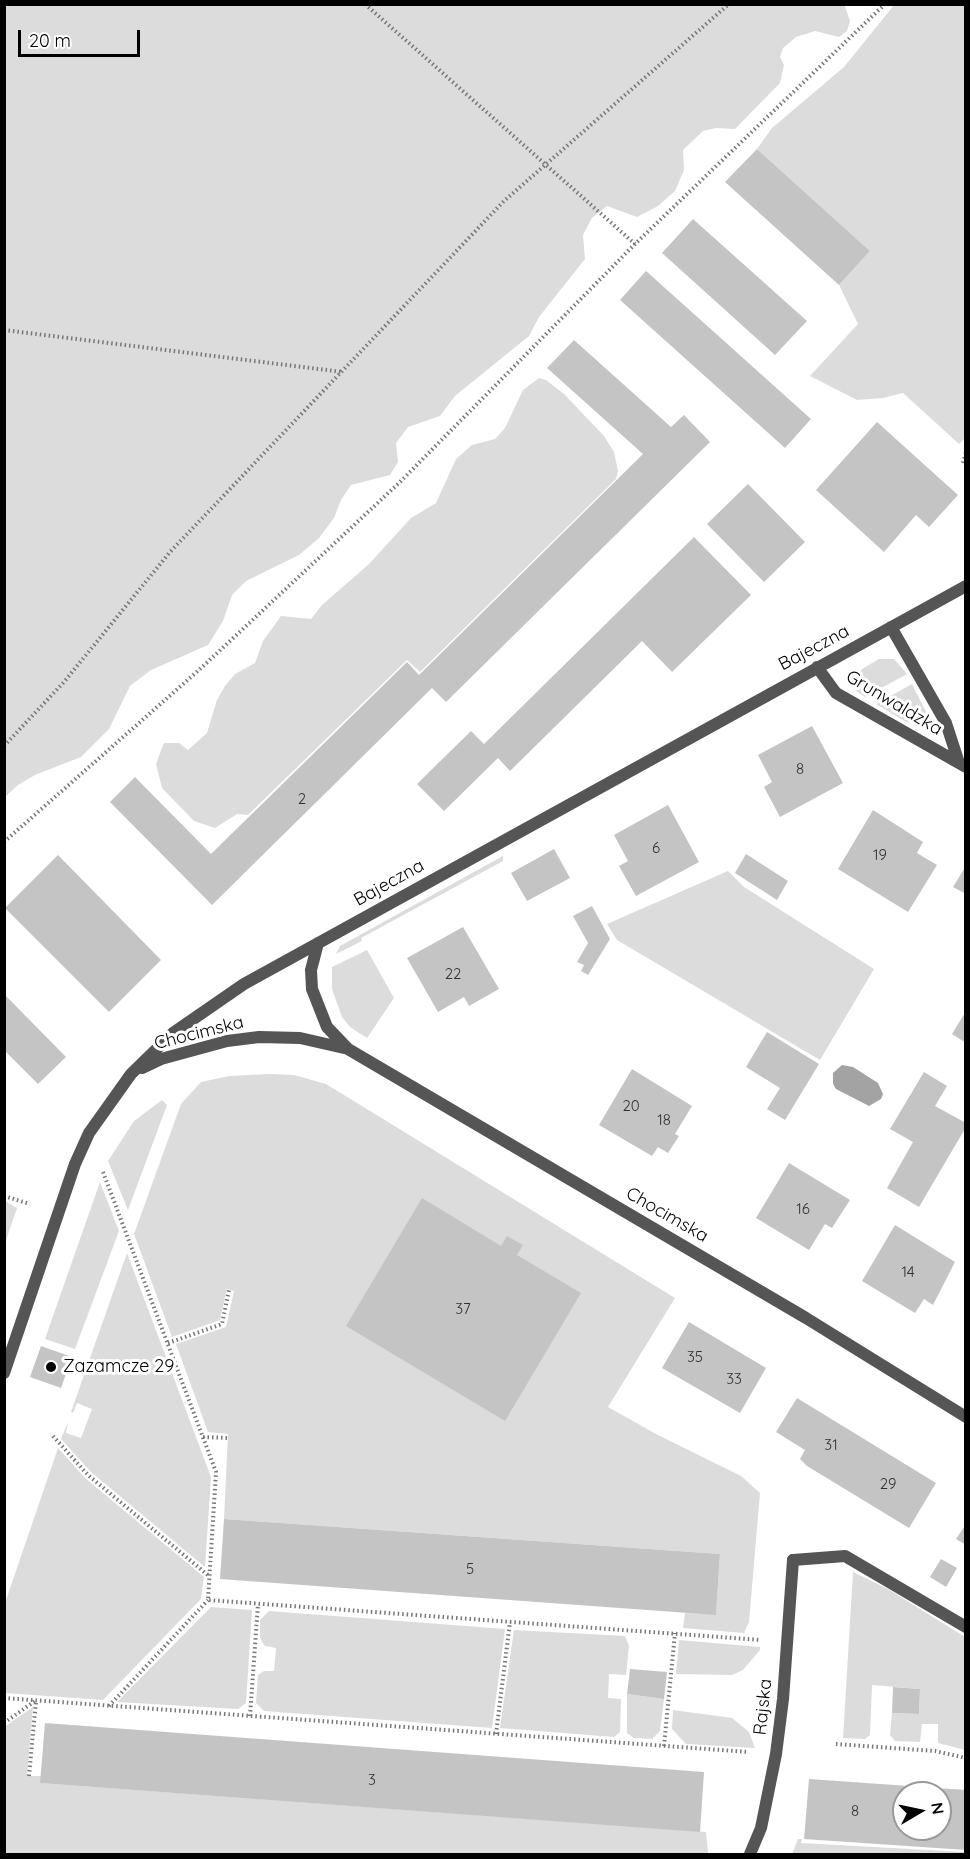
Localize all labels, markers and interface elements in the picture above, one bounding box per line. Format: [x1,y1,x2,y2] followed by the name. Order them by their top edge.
[21,18,142,56] scale bar
[29,29,71,52] text: 20 m
[775,620,853,676] street label: Bajeczna
[842,666,946,740] street label: Grunwaldzka
[796,760,804,778] house number: 8
[298,790,306,808] house number: 2
[652,839,660,857] house number: 6
[873,846,887,864] house number: 19
[350,855,428,911] street label: Bajeczna
[445,965,461,983] house number: 22
[152,1011,246,1055] street label: Chocimska
[622,1097,640,1115] house number: 20
[657,1111,671,1129] house number: 18
[622,1183,712,1247] street label: Chocimska
[796,1200,810,1218] house number: 16
[901,1263,915,1281] house number: 14
[455,1300,471,1318] house number: 37
[687,1348,703,1366] house number: 35
[63,1356,174,1378] place label: Zazamcze 29
[44,1360,58,1374] marker: Zazamcze 29
[726,1370,742,1388] house number: 33
[824,1436,838,1454] house number: 31
[880,1475,896,1493] house number: 29
[466,1560,474,1578] house number: 5
[749,1678,777,1736] street label: Rajska
[368,1771,376,1789] house number: 3
[892,1781,952,1841] north arrow
[927,1801,949,1816] text: N
[851,1802,859,1820] house number: 8

